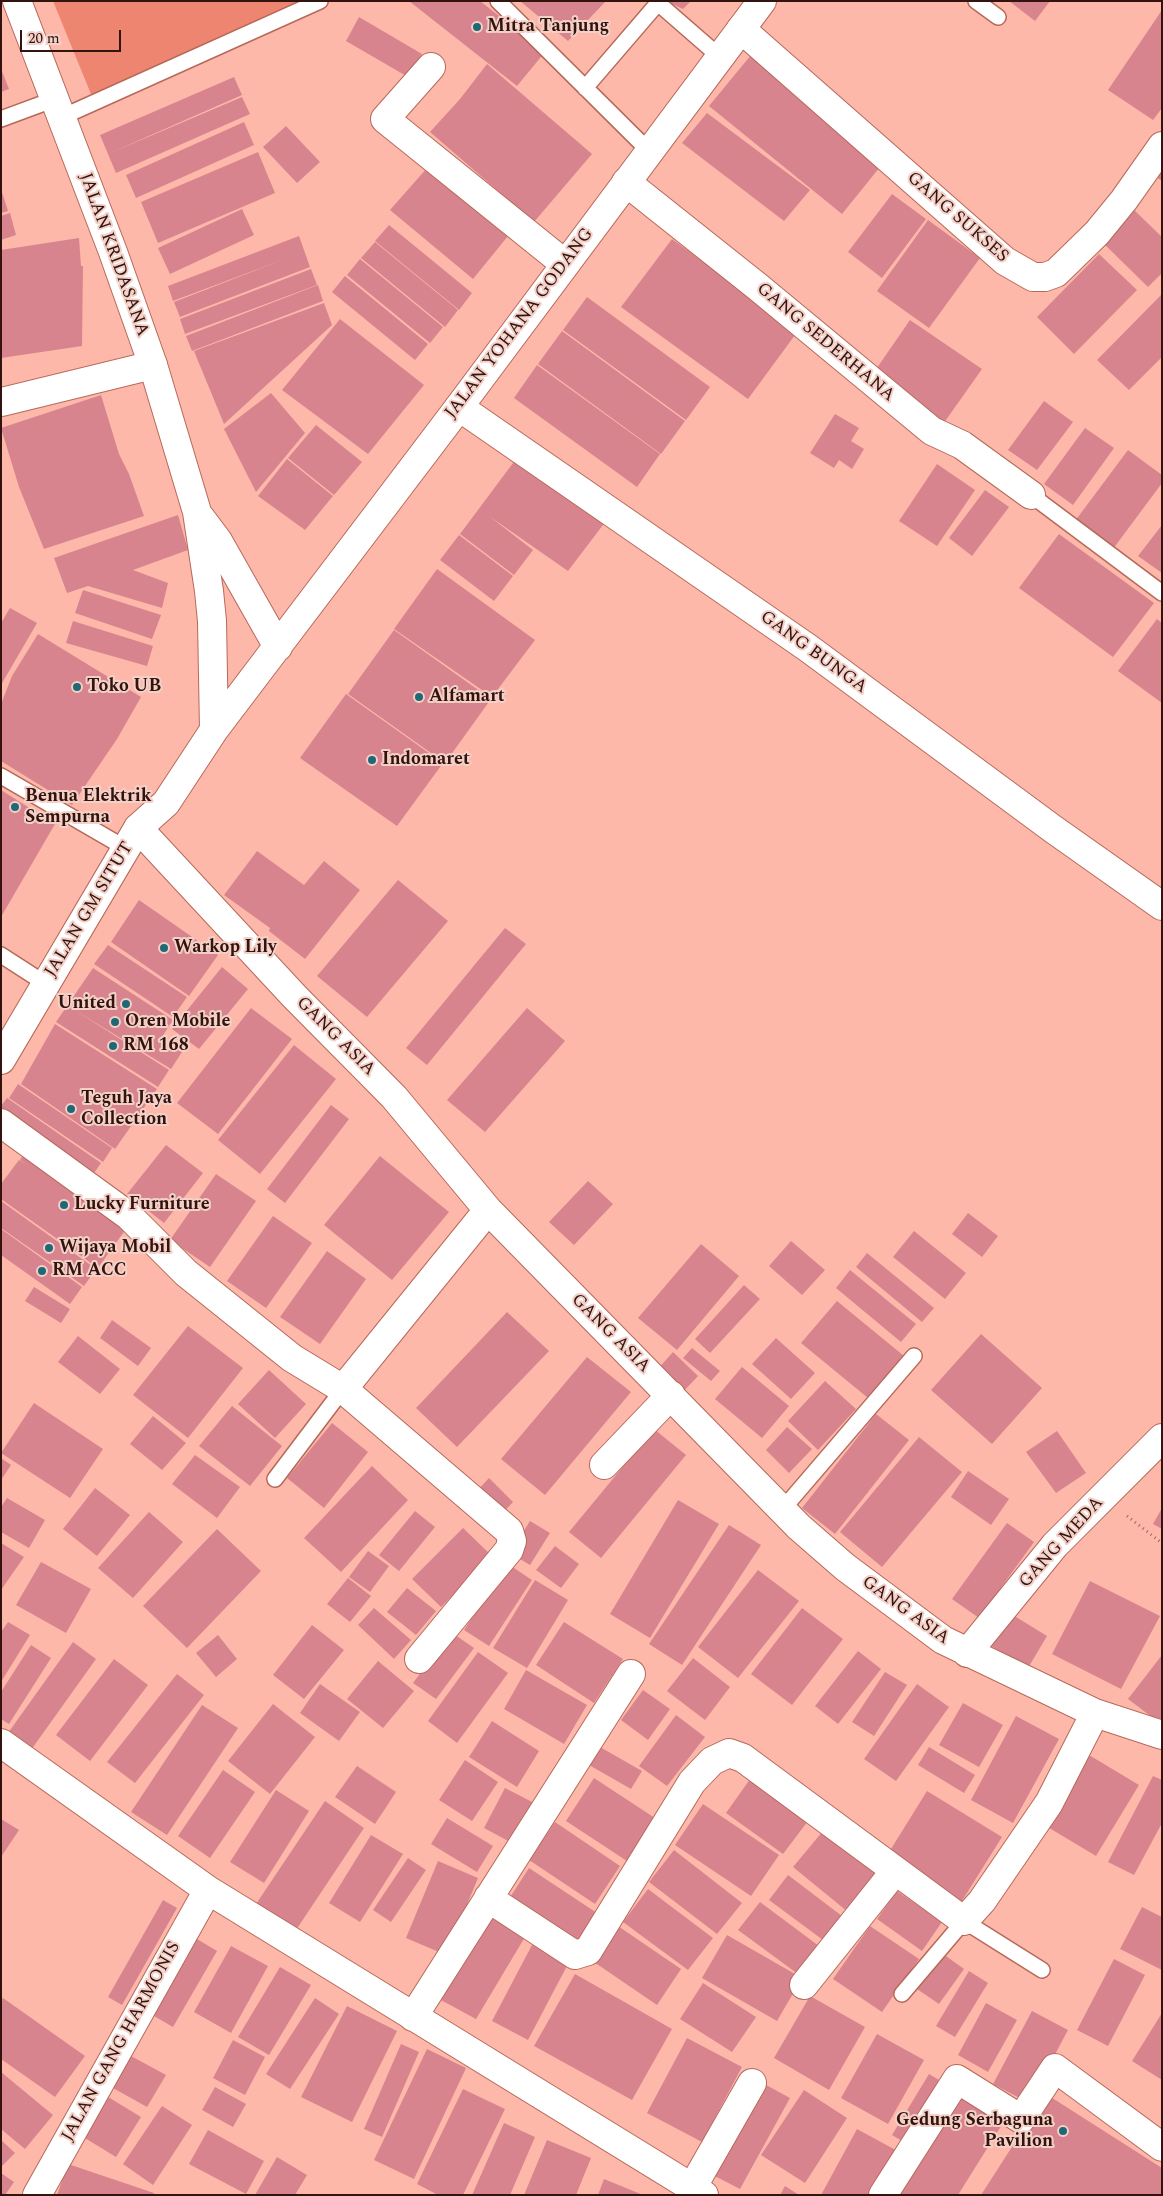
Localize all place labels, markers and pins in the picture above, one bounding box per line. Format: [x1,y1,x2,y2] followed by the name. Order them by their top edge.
[487,16,609,38] place label: Mitra Tanjung
[471,21,483,33] marker: Mitra Tanjung
[87,676,161,698] place label: Toko UB
[71,681,83,693] marker: Toko UB
[429,686,505,708] place label: Alfamart
[413,691,425,703] marker: Alfamart
[382,749,470,771] place label: Indomaret
[366,754,378,766] marker: Indomaret
[25,786,152,829] place label: Benua Elektrik Sempurna
[9,801,21,813] marker: Benua Elektrik Sempurna
[174,937,277,959] place label: Warkop Lily
[158,942,170,954] marker: Warkop Lily
[58,993,116,1015] place label: United
[120,998,132,1010] marker: United
[125,1011,230,1033] place label: Oren Mobile
[109,1016,121,1028] marker: Oren Mobile
[123,1035,189,1057] place label: RM 168
[107,1040,119,1052] marker: RM 168
[81,1088,172,1130] place label: Teguh Jaya Collection
[65,1103,77,1115] marker: Teguh Jaya Collection
[74,1194,210,1216] place label: Lucky Furniture
[58,1199,70,1211] marker: Lucky Furniture
[59,1237,171,1259] place label: Wijaya Mobil
[43,1242,55,1254] marker: Wijaya Mobil
[52,1260,127,1282] place label: RM ACC
[36,1265,48,1277] marker: RM ACC
[896,2110,1053,2152] place label: Gedung Serbaguna Pavilion
[1057,2125,1069,2137] marker: Gedung Serbaguna Pavilion

